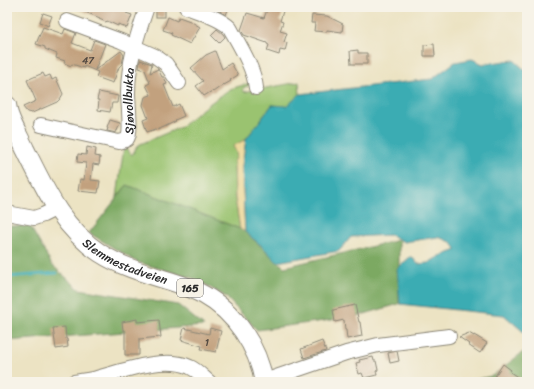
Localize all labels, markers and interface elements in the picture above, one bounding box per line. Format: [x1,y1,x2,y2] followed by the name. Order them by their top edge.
[82,52,95,70] house number: 47
[117,66,141,135] street label: Sjøvollbukta
[77,233,171,291] street label: Slemmestadveien
[177,279,203,297] road number: 165
[205,334,209,352] house number: 1

